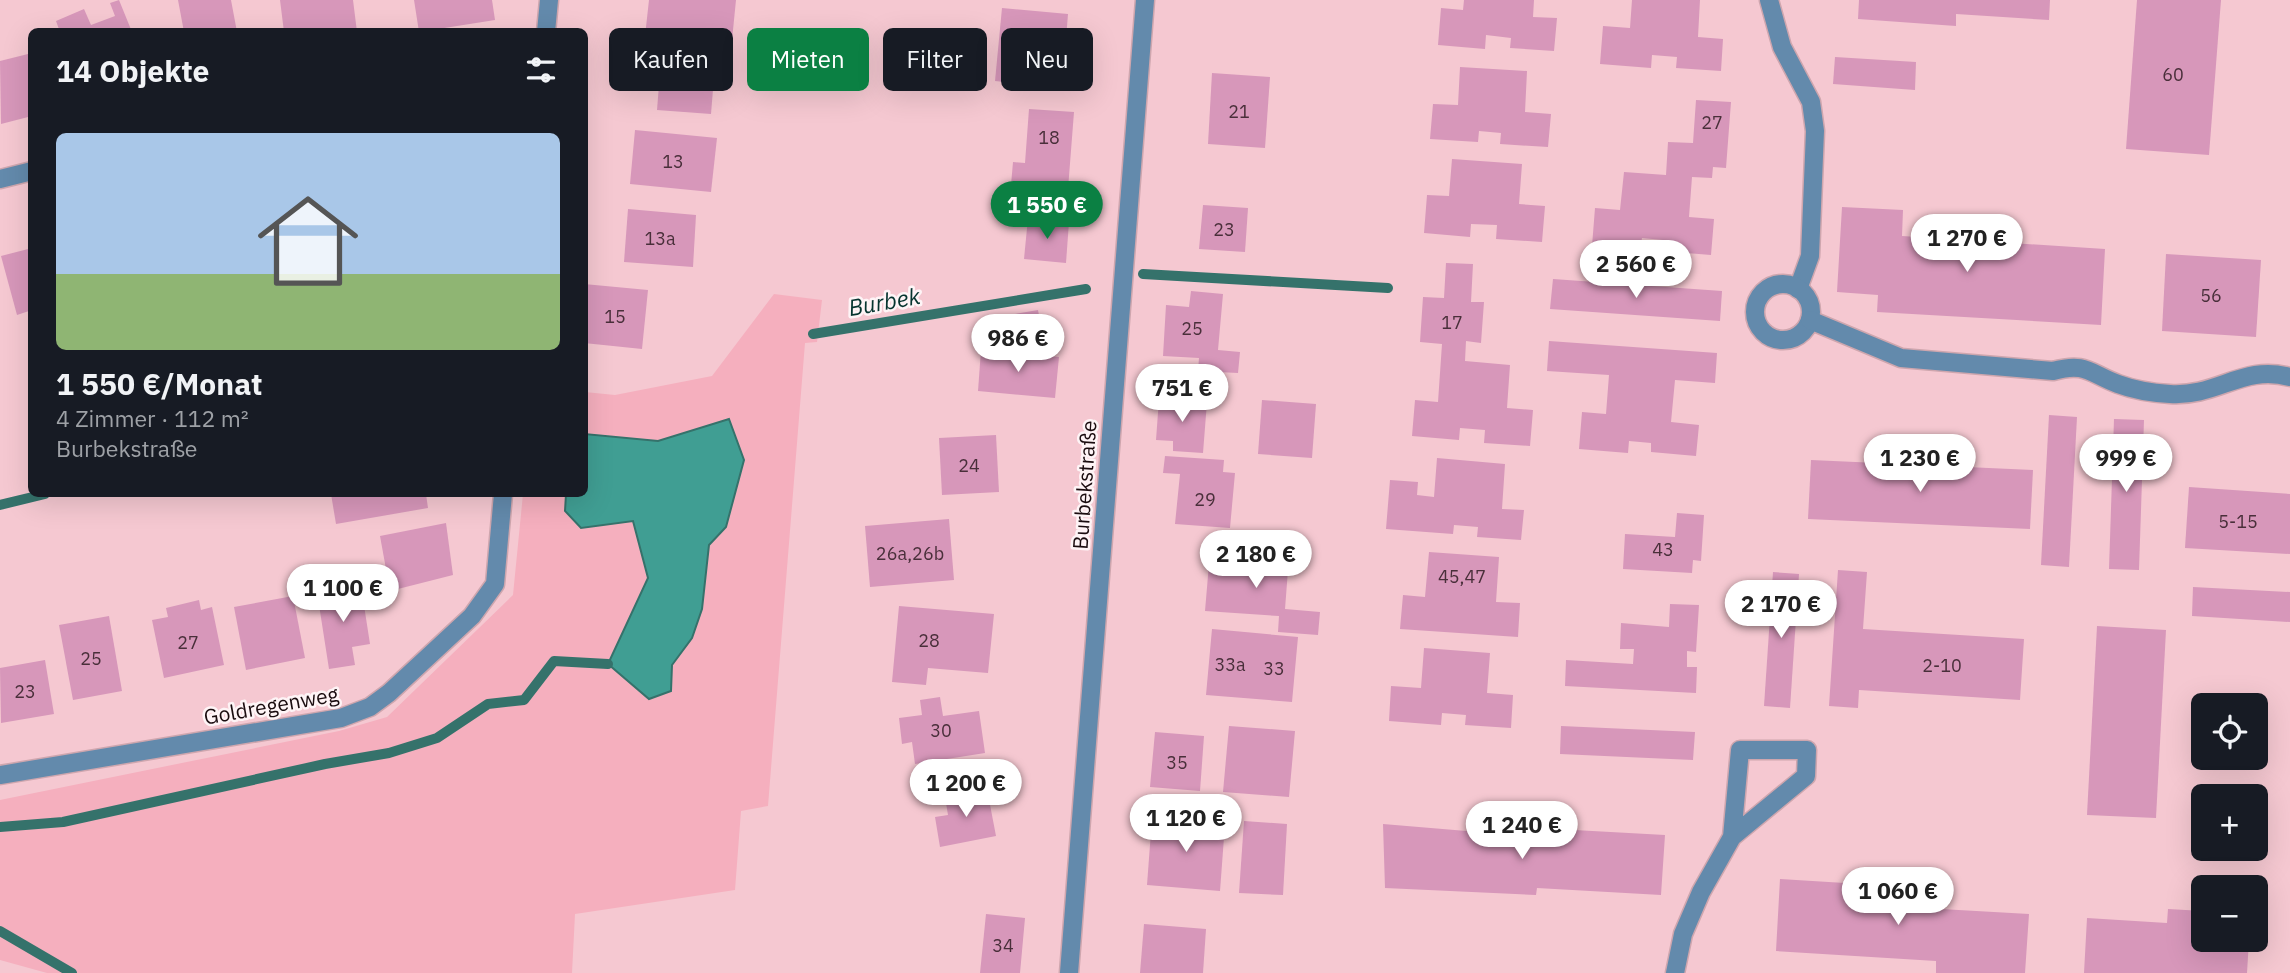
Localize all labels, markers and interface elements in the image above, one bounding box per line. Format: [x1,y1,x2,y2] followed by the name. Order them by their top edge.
[609,28,733,91] chip: Kaufen
[747,28,869,91] chip: Mieten
[883,28,987,91] chip: Filter
[1001,28,1093,91] chip: Neu
[56,51,209,90] text: 14 Objekte
[522,51,560,89] icon: filters
[2162,63,2184,86] house number: 60
[1228,100,1250,123] house number: 21
[1701,111,1723,134] house number: 27
[1038,126,1060,149] house number: 18
[662,150,684,173] house number: 13
[245,178,371,304] icon: home
[982,182,1112,241] pin: 1 550 €
[1007,189,1087,219] text: 1 550 €
[1902,215,2032,274] pin: 1 270 €
[1213,218,1235,241] house number: 23
[1927,222,2007,252] text: 1 270 €
[644,227,676,250] house number: 13a
[1571,240,1701,300] pin: 2 560 €
[1596,248,1676,278] text: 2 560 €
[846,280,923,322] water label: Burbek
[2200,284,2222,307] house number: 56
[604,305,626,328] house number: 15
[1441,311,1463,334] house number: 17
[969,314,1067,374] pin: 986 €
[1181,317,1203,340] house number: 25
[987,322,1049,352] text: 986 €
[56,364,263,403] text: 1 550 €/Monat
[1133,364,1231,424] pin: 751 €
[1151,372,1213,402] text: 751 €
[56,403,249,433] text: 4 Zimmer · 112 m²
[1066,420,1102,550] street label: Burbekstraße
[56,433,197,463] text: Burbekstraße
[1855,434,1985,494] pin: 1 230 €
[2077,434,2175,494] pin: 999 €
[1880,442,1960,472] text: 1 230 €
[2095,442,2157,472] text: 999 €
[958,454,980,477] house number: 24
[1194,488,1216,511] house number: 29
[2218,510,2258,533] house number: 5-15
[1191,530,1321,590] pin: 2 180 €
[1216,538,1296,568] text: 2 180 €
[1652,538,1674,561] house number: 43
[876,542,944,565] house number: 26a,26b
[278,564,408,624] pin: 1 100 €
[1438,565,1486,588] house number: 45,47
[303,572,383,602] text: 1 100 €
[1716,580,1846,640] pin: 2 170 €
[1741,588,1821,618] text: 2 170 €
[918,629,940,652] house number: 28
[177,631,199,654] house number: 27
[80,647,102,670] house number: 25
[1214,653,1246,676] house number: 33a
[1922,654,1962,677] house number: 2-10
[1263,657,1285,680] house number: 33
[201,679,341,731] street label: Goldregenweg
[14,680,36,703] house number: 23
[2191,693,2268,952] map controls
[2191,693,2268,770] button: locate
[930,719,952,742] house number: 30
[1166,751,1188,774] house number: 35
[901,760,1031,819] pin: 1 200 €
[926,767,1006,797] text: 1 200 €
[2191,784,2268,861] button: +
[1121,794,1251,854] pin: 1 120 €
[1146,802,1226,832] text: 1 120 €
[1457,802,1587,861] pin: 1 240 €
[1482,809,1562,839] text: 1 240 €
[1833,867,1963,927] pin: 1 060 €
[1858,875,1938,905] text: 1 060 €
[2191,875,2268,952] button: −
[992,934,1014,957] house number: 34

